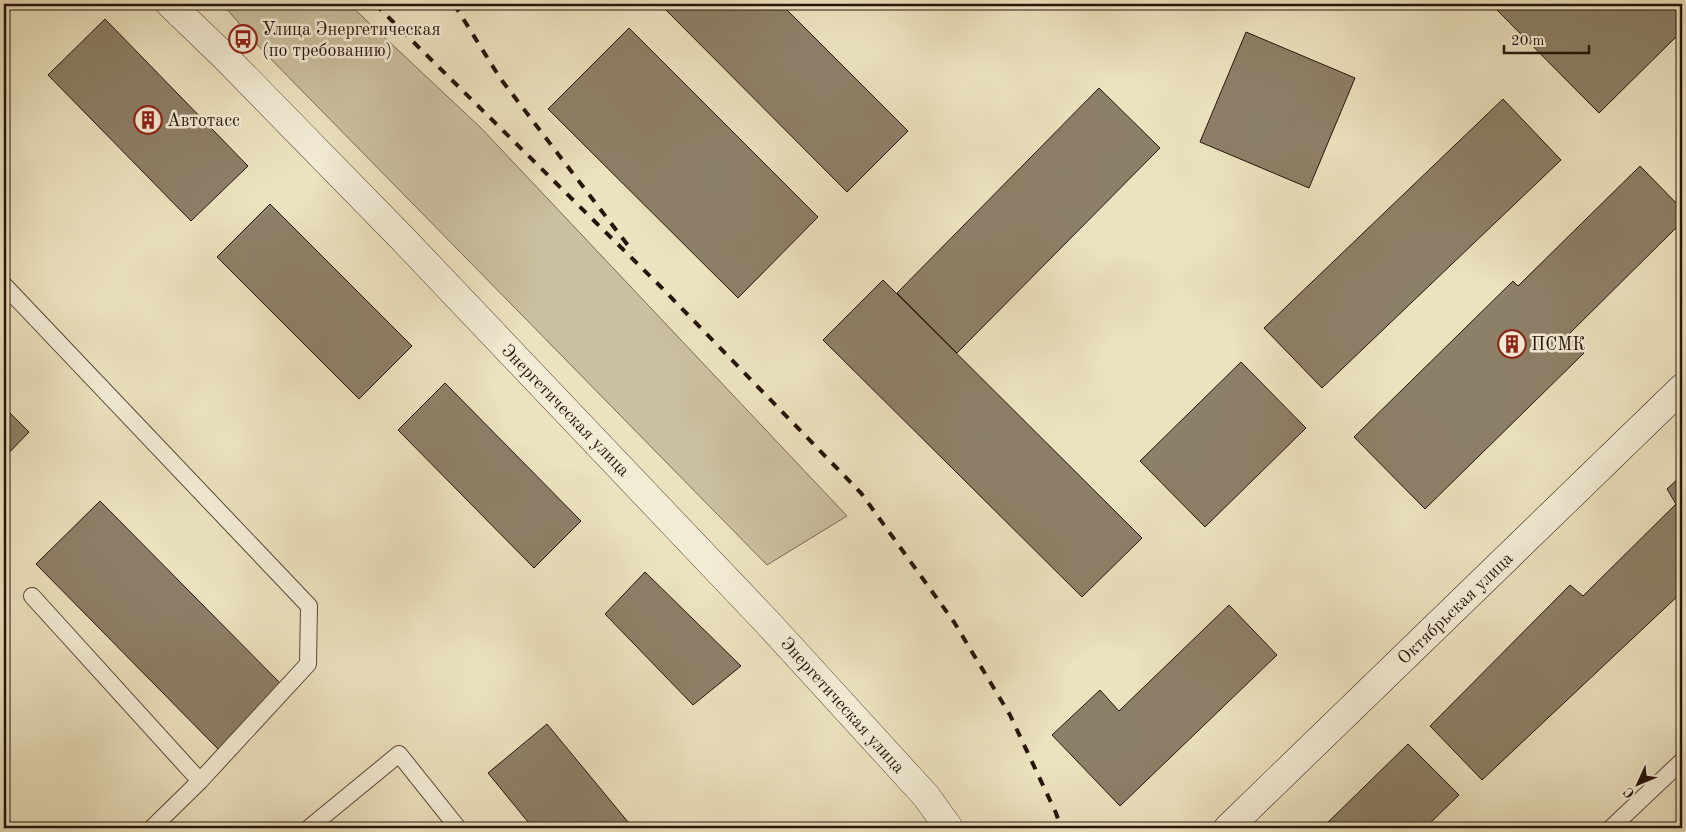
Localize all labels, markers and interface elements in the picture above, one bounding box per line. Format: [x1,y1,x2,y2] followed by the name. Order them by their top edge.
[262,21,441,60] place label: Улица Энергетическая (по требованию)
[1504,22,1588,54] scale bar
[228,24,258,54] bus stop icon: Улица Энергетическая (по требованию)
[1511,34,1545,49] text: 20 m
[133,105,163,135] building icon: Автотасс
[167,112,240,130] place label: Автотасс
[1497,329,1527,359] building icon: ПСМК
[1531,336,1585,354] place label: ПСМК
[498,341,633,480] street label: Энергетическая улица
[1395,549,1517,668] street label: Октябрьская улица
[777,634,908,777] street label: Энергетическая улица
[1614,760,1664,810] north arrow
[1621,784,1638,801] text: С

